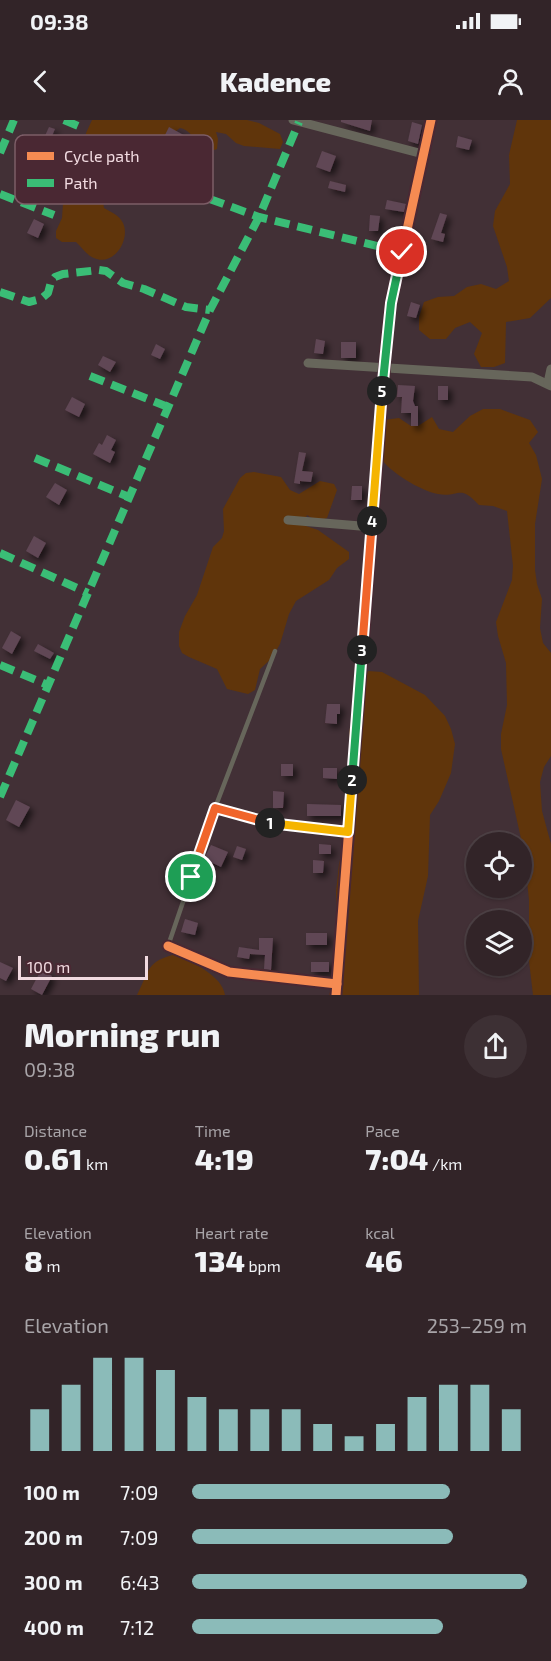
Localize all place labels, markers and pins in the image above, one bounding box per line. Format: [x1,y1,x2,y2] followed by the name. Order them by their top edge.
[376,226,427,277] pin
[367,376,397,406] pin: 5
[357,506,387,536] pin: 4
[347,635,377,665] pin: 3
[337,765,367,795] pin: 2
[255,808,285,838] pin: 1
[165,851,216,902] pin

